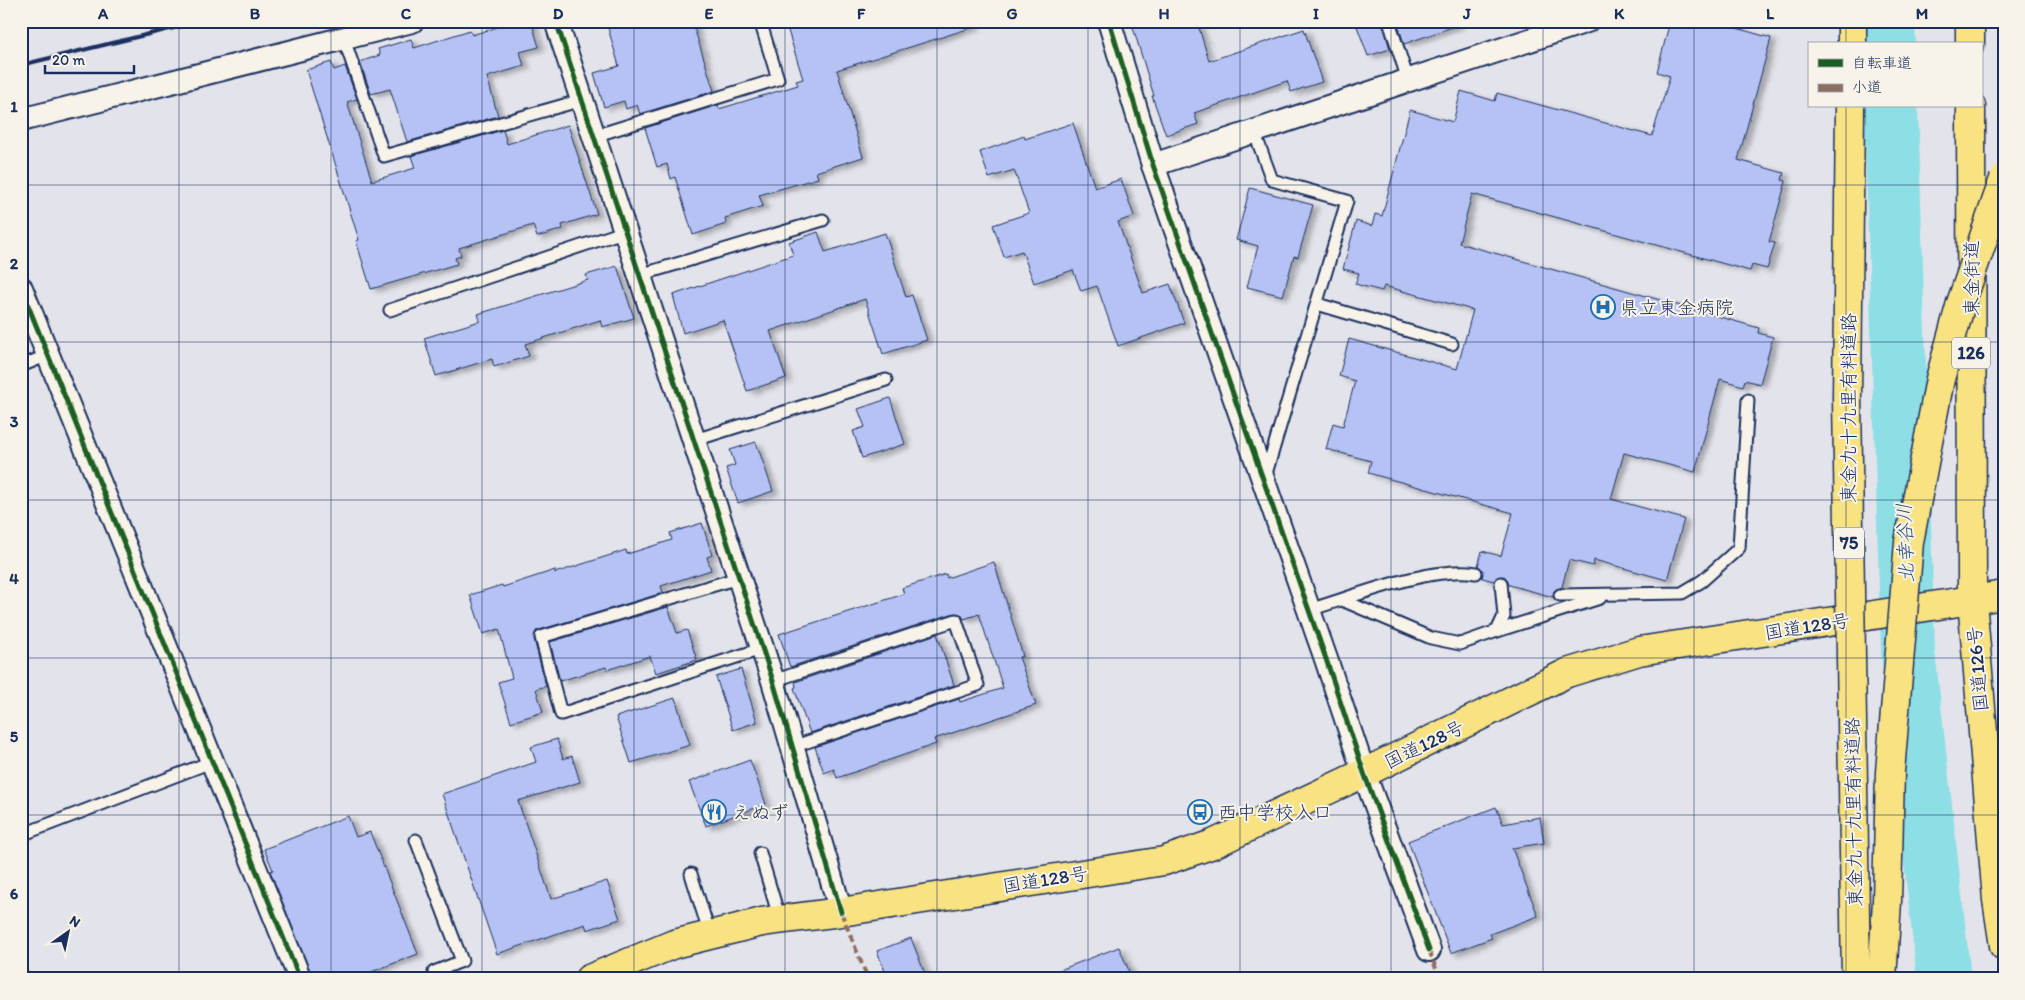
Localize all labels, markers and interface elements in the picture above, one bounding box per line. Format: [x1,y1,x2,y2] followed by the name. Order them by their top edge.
[97,4,109,23] text: A
[250,4,261,23] text: B
[401,4,412,23] text: C
[553,4,564,23] text: D
[705,4,714,23] text: E
[857,4,866,23] text: F
[1006,4,1018,23] text: G
[1158,4,1170,23] text: H
[1313,4,1319,23] text: I
[1462,4,1471,23] text: J
[1614,4,1625,23] text: K
[1766,4,1775,23] text: L
[1916,4,1928,23] text: M
[45,42,134,74] scale bar
[1808,42,1982,108] legend
[52,51,86,69] text: 20 m
[1852,54,1912,72] text: 自転車道
[1852,78,1882,96] text: 小道
[10,97,18,116] text: 1
[1960,240,1983,316] street label: 東金街道
[10,254,19,273] text: 2
[1590,294,1616,320] hospital icon: 県立東金病院
[1620,296,1734,319] place label: 県立東金病院
[1837,313,1860,503] street label: 東金九十九里有料道路
[1952,338,1990,368] road number: 126
[10,412,19,431] text: 3
[1892,503,1918,583] water label: 北幸谷川
[1834,528,1864,558] road number: 75
[9,569,19,588] text: 4
[1763,608,1851,645] street label: 国道128号
[1962,625,1993,713] street label: 国道126号
[1380,715,1468,774] street label: 国道128号
[1840,717,1867,907] street label: 東金九十九里有料道路
[10,727,19,746] text: 5
[701,799,727,825] restaurant icon: えぬず
[1187,799,1213,825] bus stop icon: 西中学校入口
[732,801,789,824] place label: えぬず
[1218,801,1332,824] place label: 西中学校入口
[1001,861,1089,898] street label: 国道128号
[10,884,19,903] text: 6
[42,908,92,958] north arrow
[66,912,83,931] text: N

